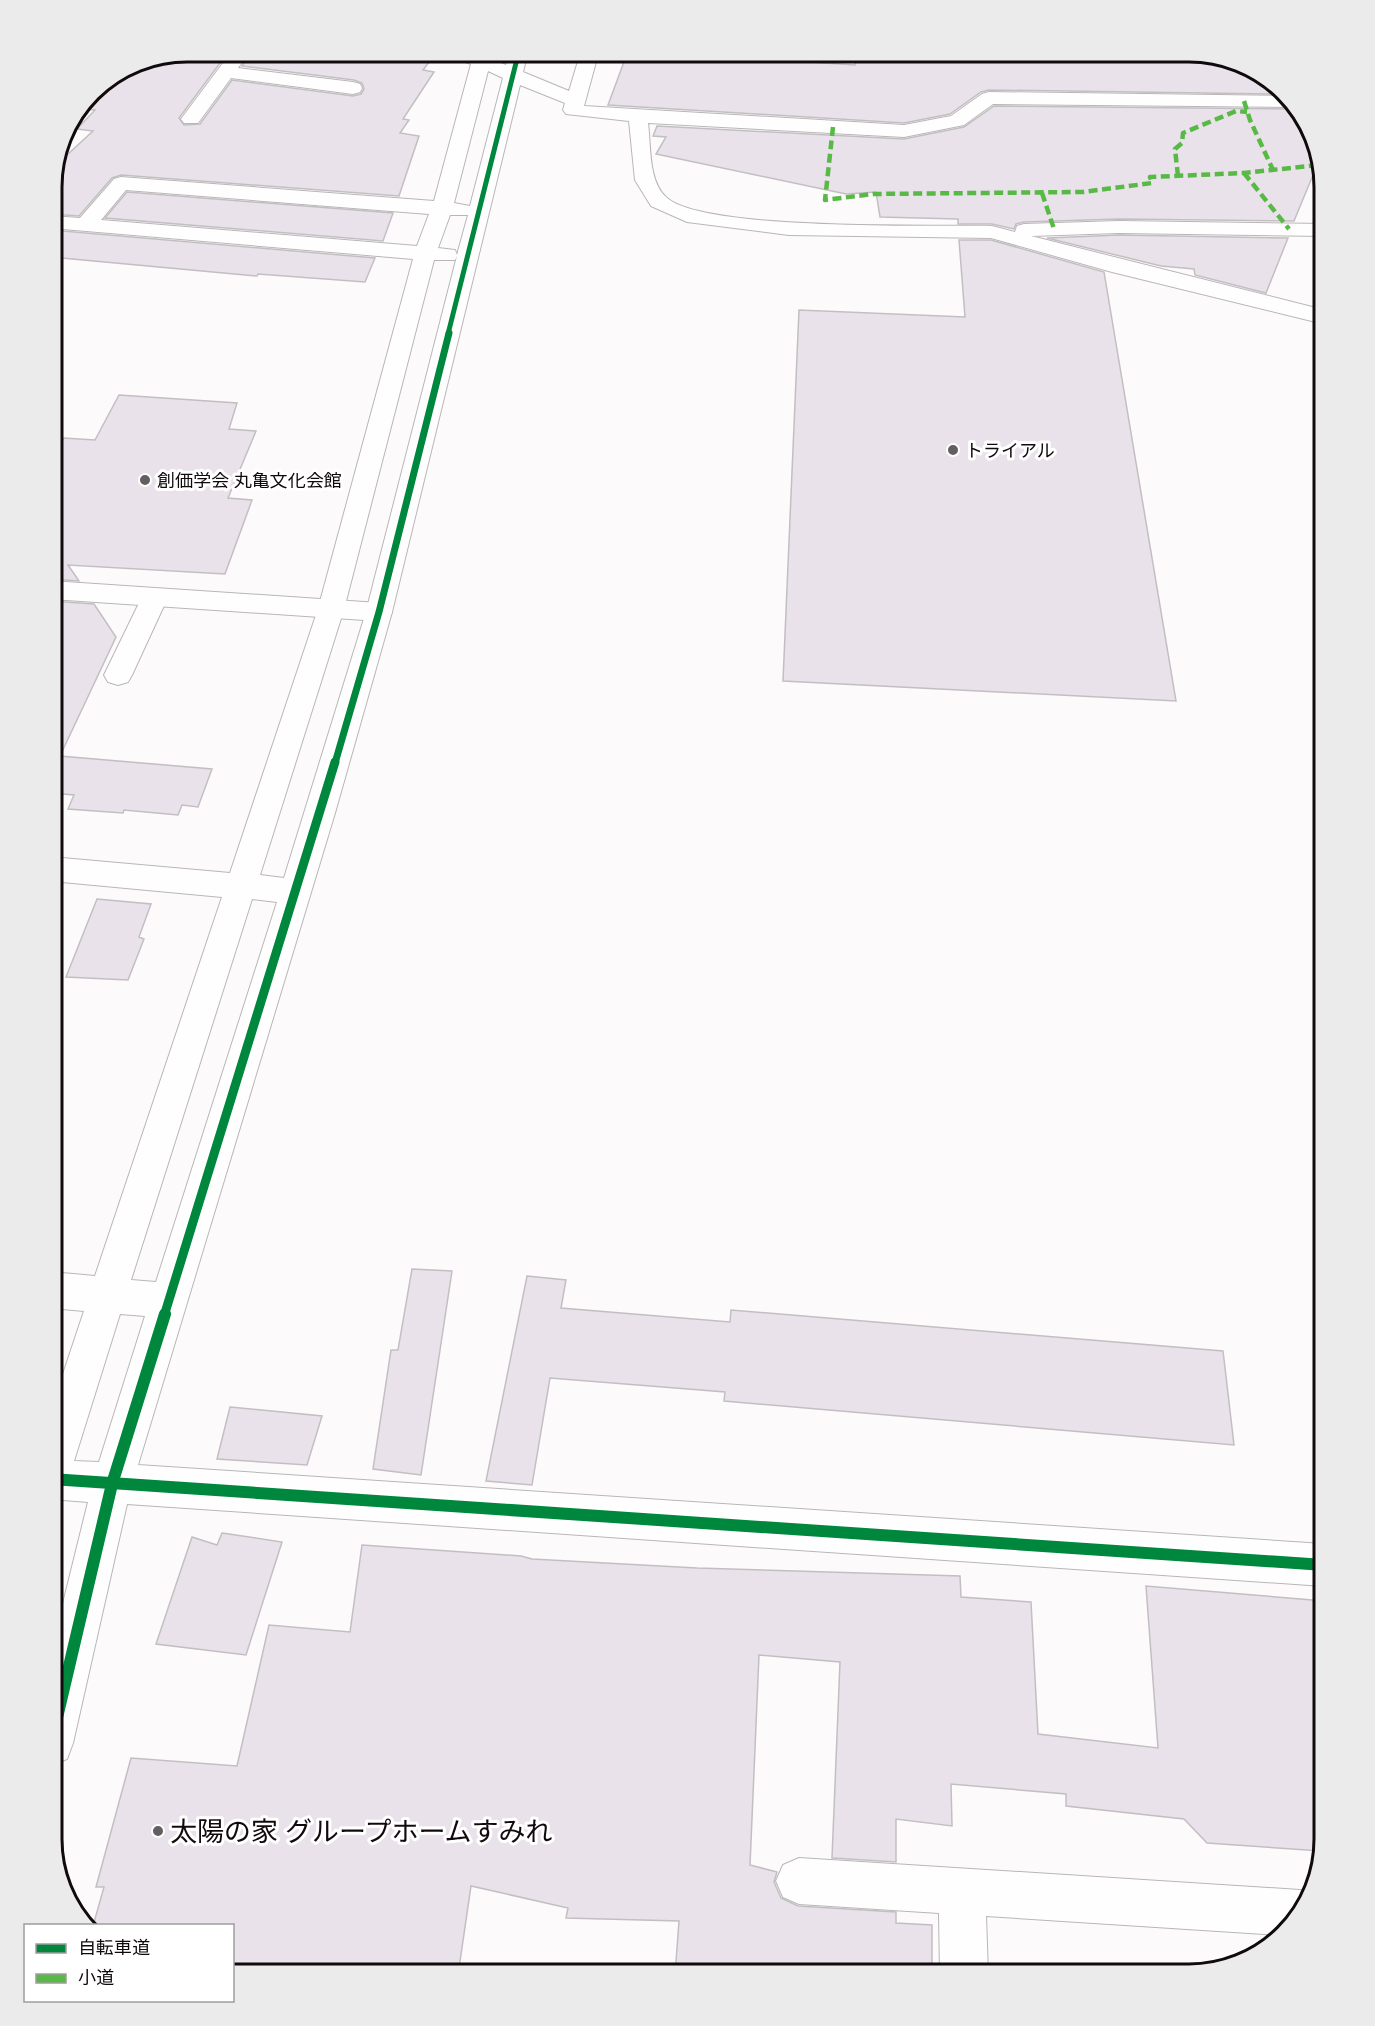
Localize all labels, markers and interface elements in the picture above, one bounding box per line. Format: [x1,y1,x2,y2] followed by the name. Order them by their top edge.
[965,439,1055,462] place label: トライアル
[946,443,960,457] marker: トライアル
[157,469,342,492] place label: 創価学会 丸亀文化会館
[138,473,152,487] marker: 創価学会 丸亀文化会館
[170,1814,553,1848] place label: 太陽の家 グループホームすみれ
[151,1824,165,1838] marker: 太陽の家 グループホームすみれ
[24,1924,234,2002] legend
[78,1936,150,1959] text: 自転車道
[78,1966,114,1989] text: 小道

